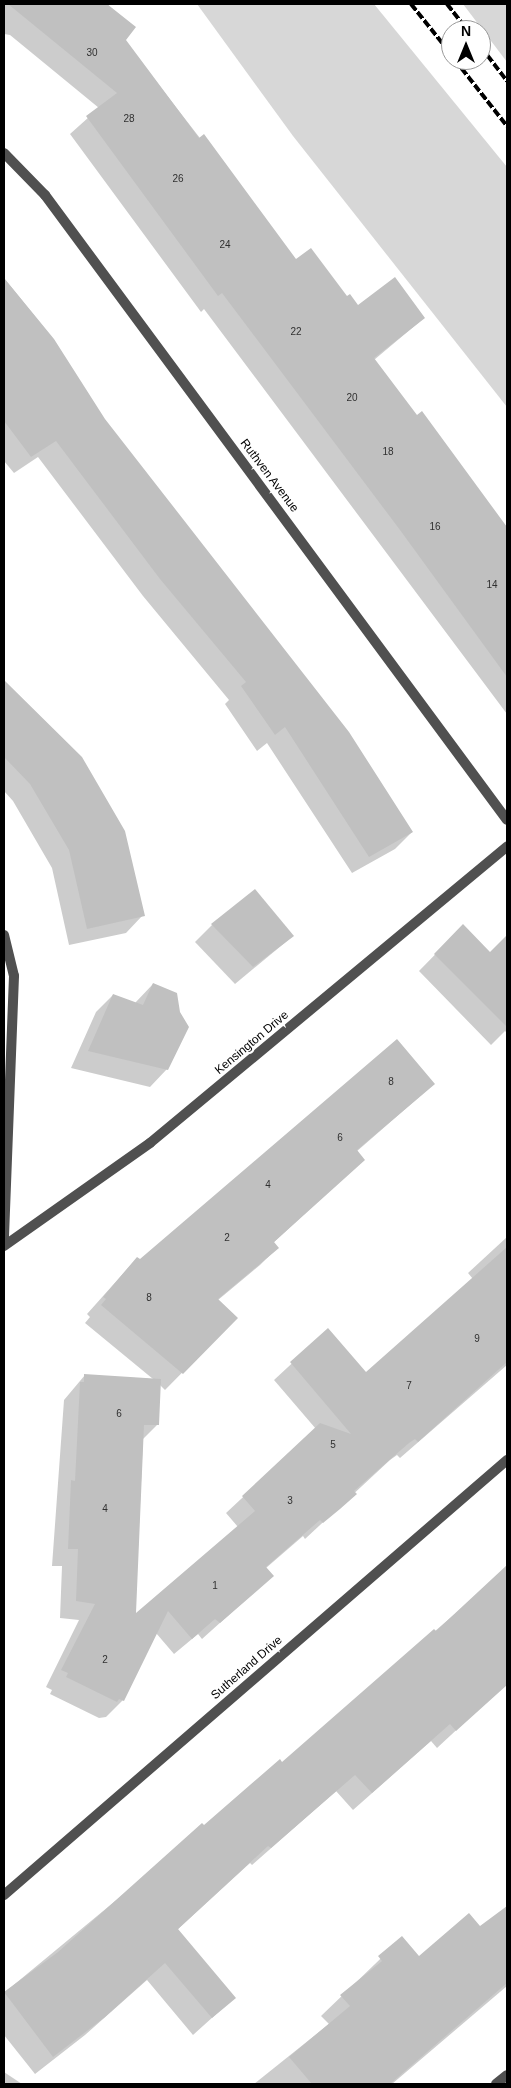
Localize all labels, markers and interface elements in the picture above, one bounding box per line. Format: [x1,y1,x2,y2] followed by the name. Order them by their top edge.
[441,20,491,70] north arrow
[461,23,471,39] text: N
[86,47,98,59] house number: 30
[123,113,135,125] house number: 28
[172,173,184,185] house number: 26
[219,239,231,251] house number: 24
[290,326,302,338] house number: 22
[346,392,358,404] house number: 20
[237,436,301,516] street label: Ruthven Avenue
[382,446,394,458] house number: 18
[429,521,441,533] house number: 16
[486,579,498,591] house number: 14
[212,1008,292,1078] street label: Kensington Drive
[388,1076,394,1088] house number: 8
[337,1132,343,1144] house number: 6
[265,1179,271,1191] house number: 4
[224,1232,230,1244] house number: 2
[146,1292,152,1304] house number: 8
[474,1333,480,1345] house number: 9
[406,1380,412,1392] house number: 7
[116,1408,122,1420] house number: 6
[330,1439,336,1451] house number: 5
[287,1495,293,1507] house number: 3
[102,1503,108,1515] house number: 4
[212,1580,218,1592] house number: 1
[209,1633,285,1703] street label: Sutherland Drive
[102,1654,108,1666] house number: 2

